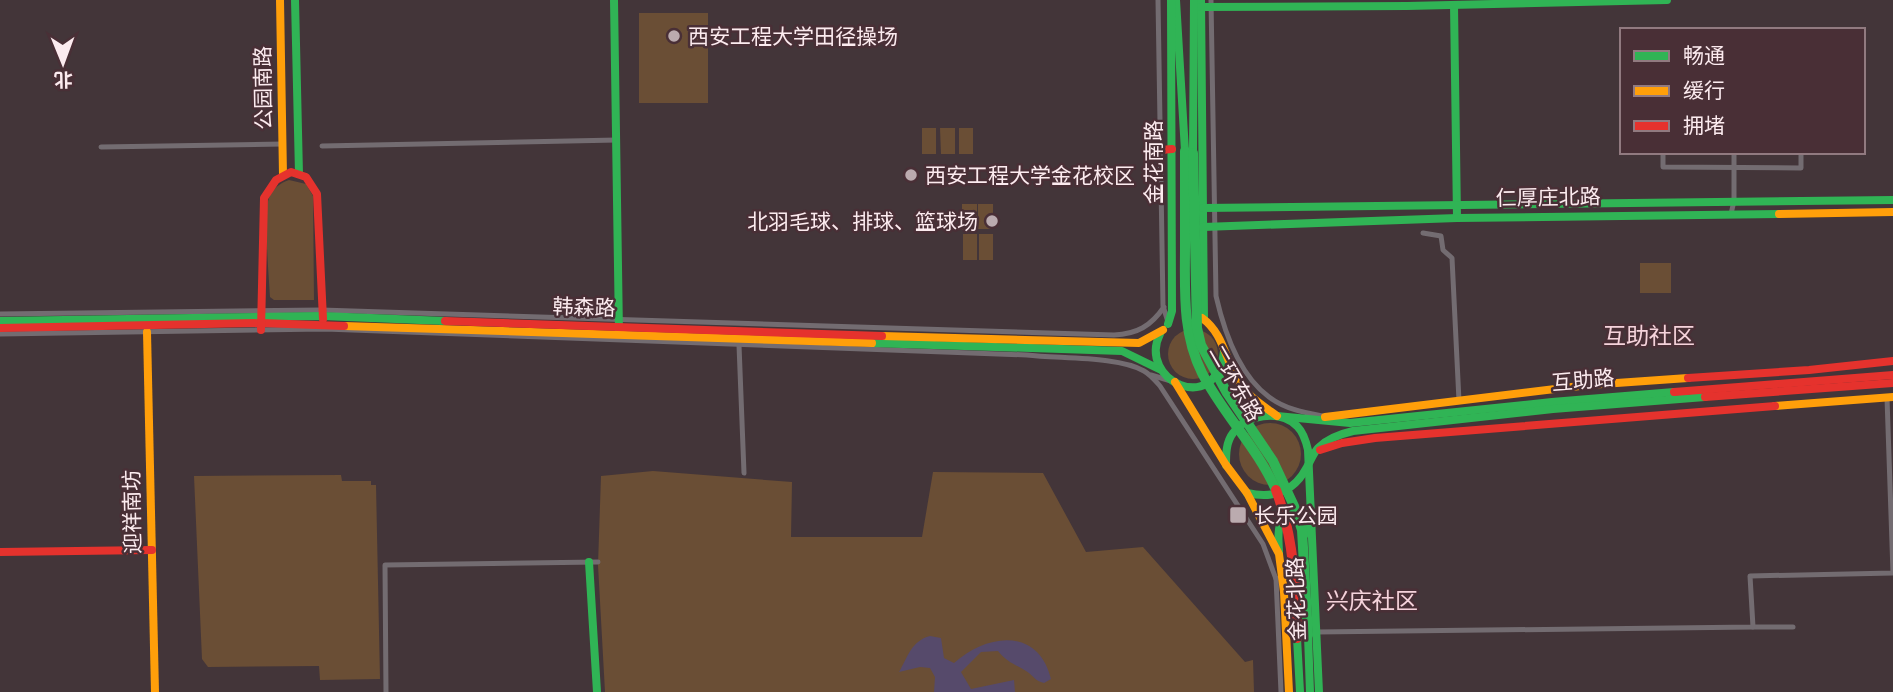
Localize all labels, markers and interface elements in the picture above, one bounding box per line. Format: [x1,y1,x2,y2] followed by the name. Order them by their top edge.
[688,24,898,49] place label: 西安工程大学田径操场
[28,28,98,98] north arrow
[666,28,682,44] marker: 西安工程大学田径操场
[1620,28,1865,154] legend
[1683,43,1725,68] text: 畅通
[250,46,276,130] street label: 公园南路
[54,68,73,91] text: 北
[1683,78,1725,103] text: 缓行
[1683,113,1725,138] text: 拥堵
[1141,120,1166,204] street label: 金花南路
[925,163,1135,188] place label: 西安工程大学金花校区
[903,167,919,183] marker: 西安工程大学金花校区
[1495,184,1601,210] street label: 仁厚庄北路
[747,209,978,234] place label: 北羽毛球、排球、篮球场
[984,213,1000,229] marker: 北羽毛球、排球、篮球场
[552,293,616,321] street label: 韩森路
[1603,322,1695,350] district label: 互助社区
[1204,340,1268,426] street label: 二环东路
[1551,365,1615,395] street label: 互助路
[119,470,145,554] street label: 迎祥南坊
[1254,503,1338,528] place label: 长乐公园
[1228,505,1248,525] marker: 长乐公园
[1282,557,1310,641] street label: 金花北路
[1326,587,1418,615] district label: 兴庆社区

